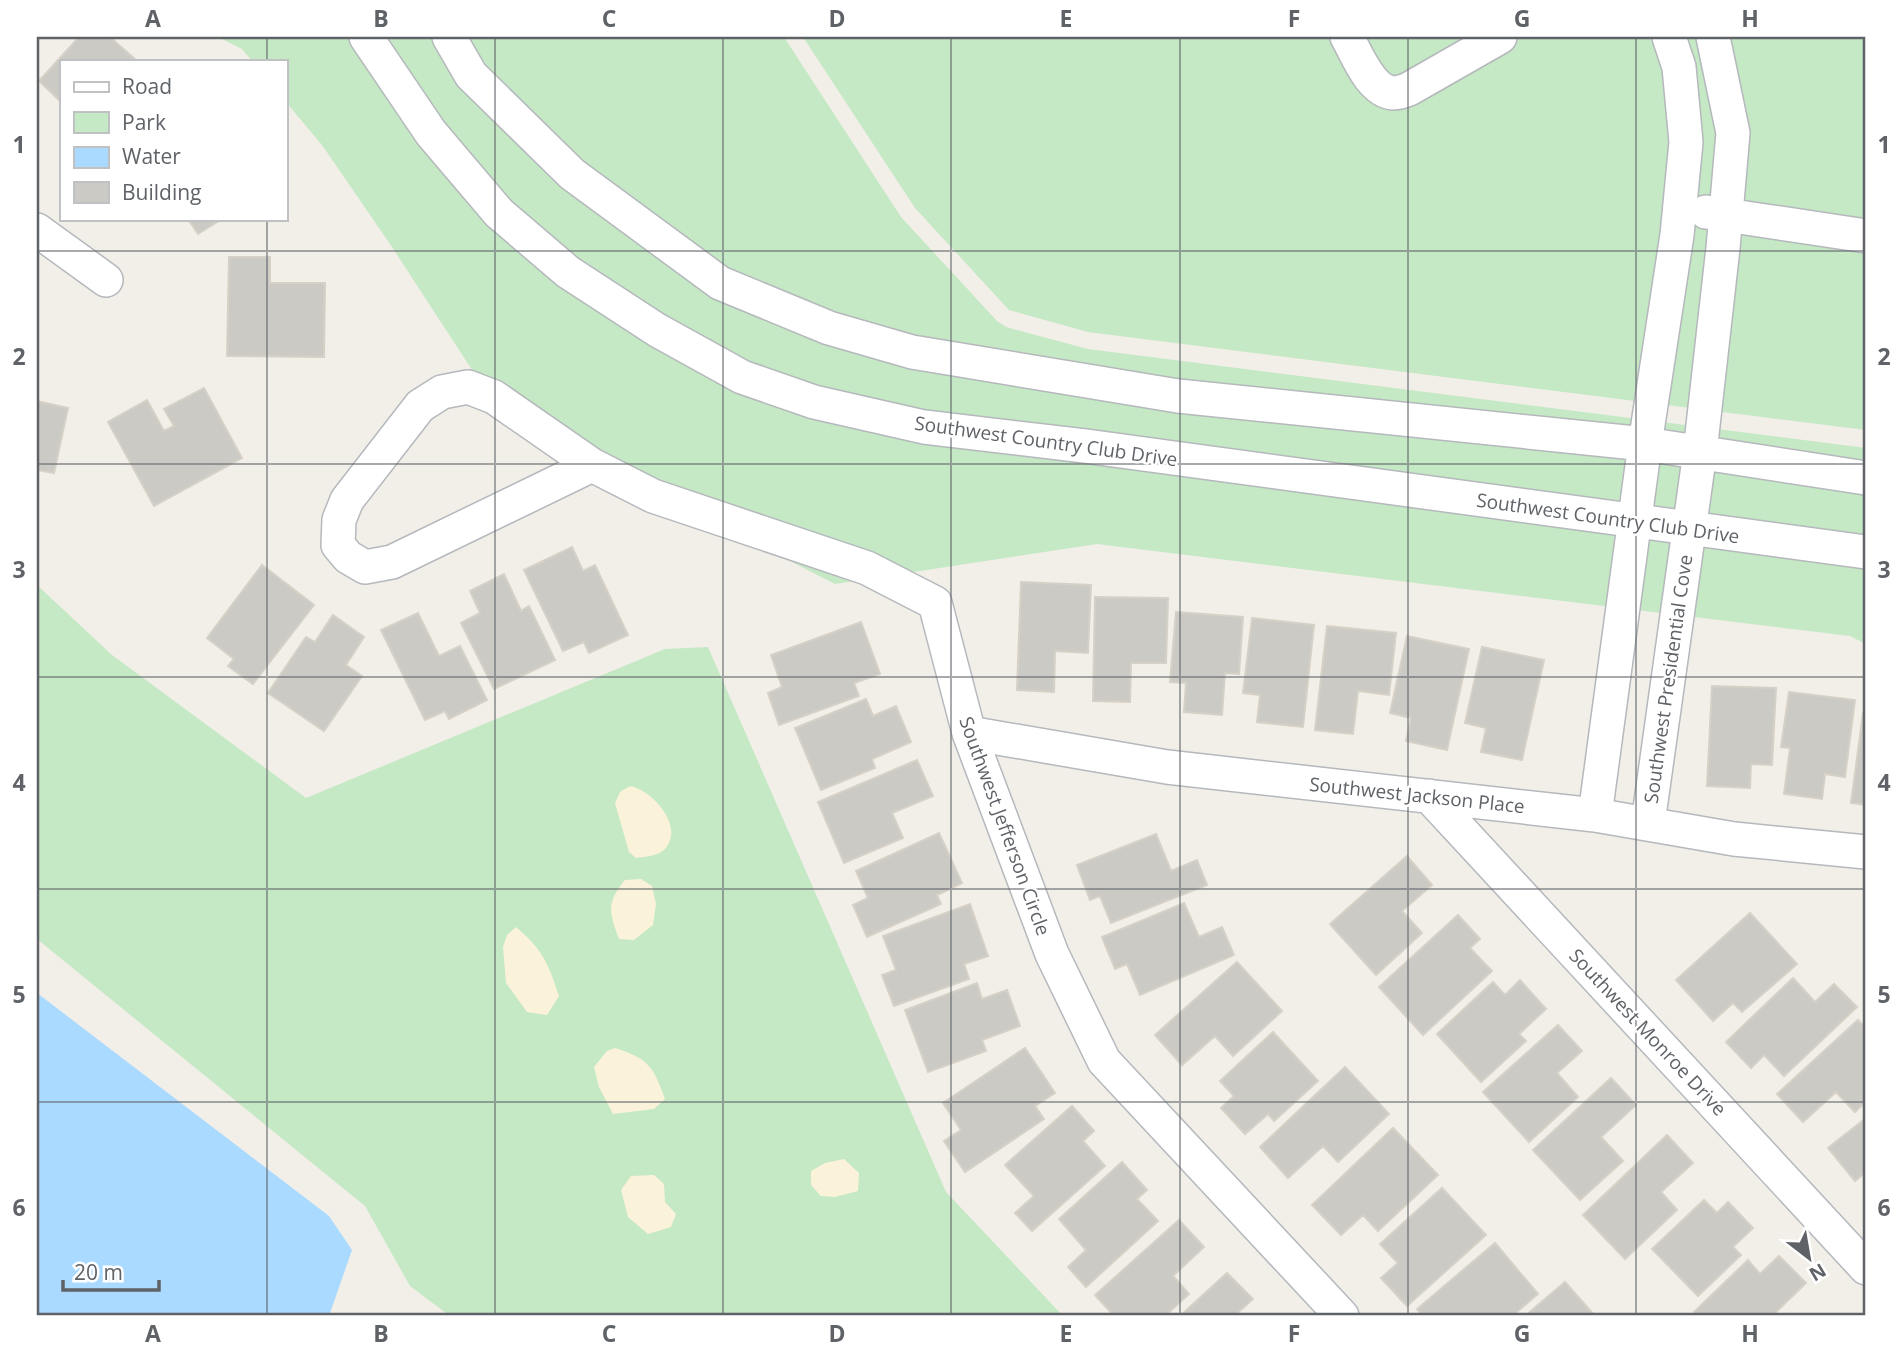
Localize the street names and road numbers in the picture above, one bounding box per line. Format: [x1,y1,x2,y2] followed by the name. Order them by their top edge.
[913,410,1179,472] street label: Southwest Country Club Drive
[1475,487,1741,549] street label: Southwest Country Club Drive
[1638,553,1698,805] street label: Southwest Presidential Cove
[953,713,1057,939] street label: Southwest Jefferson Circle
[1308,771,1526,819] street label: Southwest Jackson Place
[1564,943,1732,1121] street label: Southwest Monroe Drive

